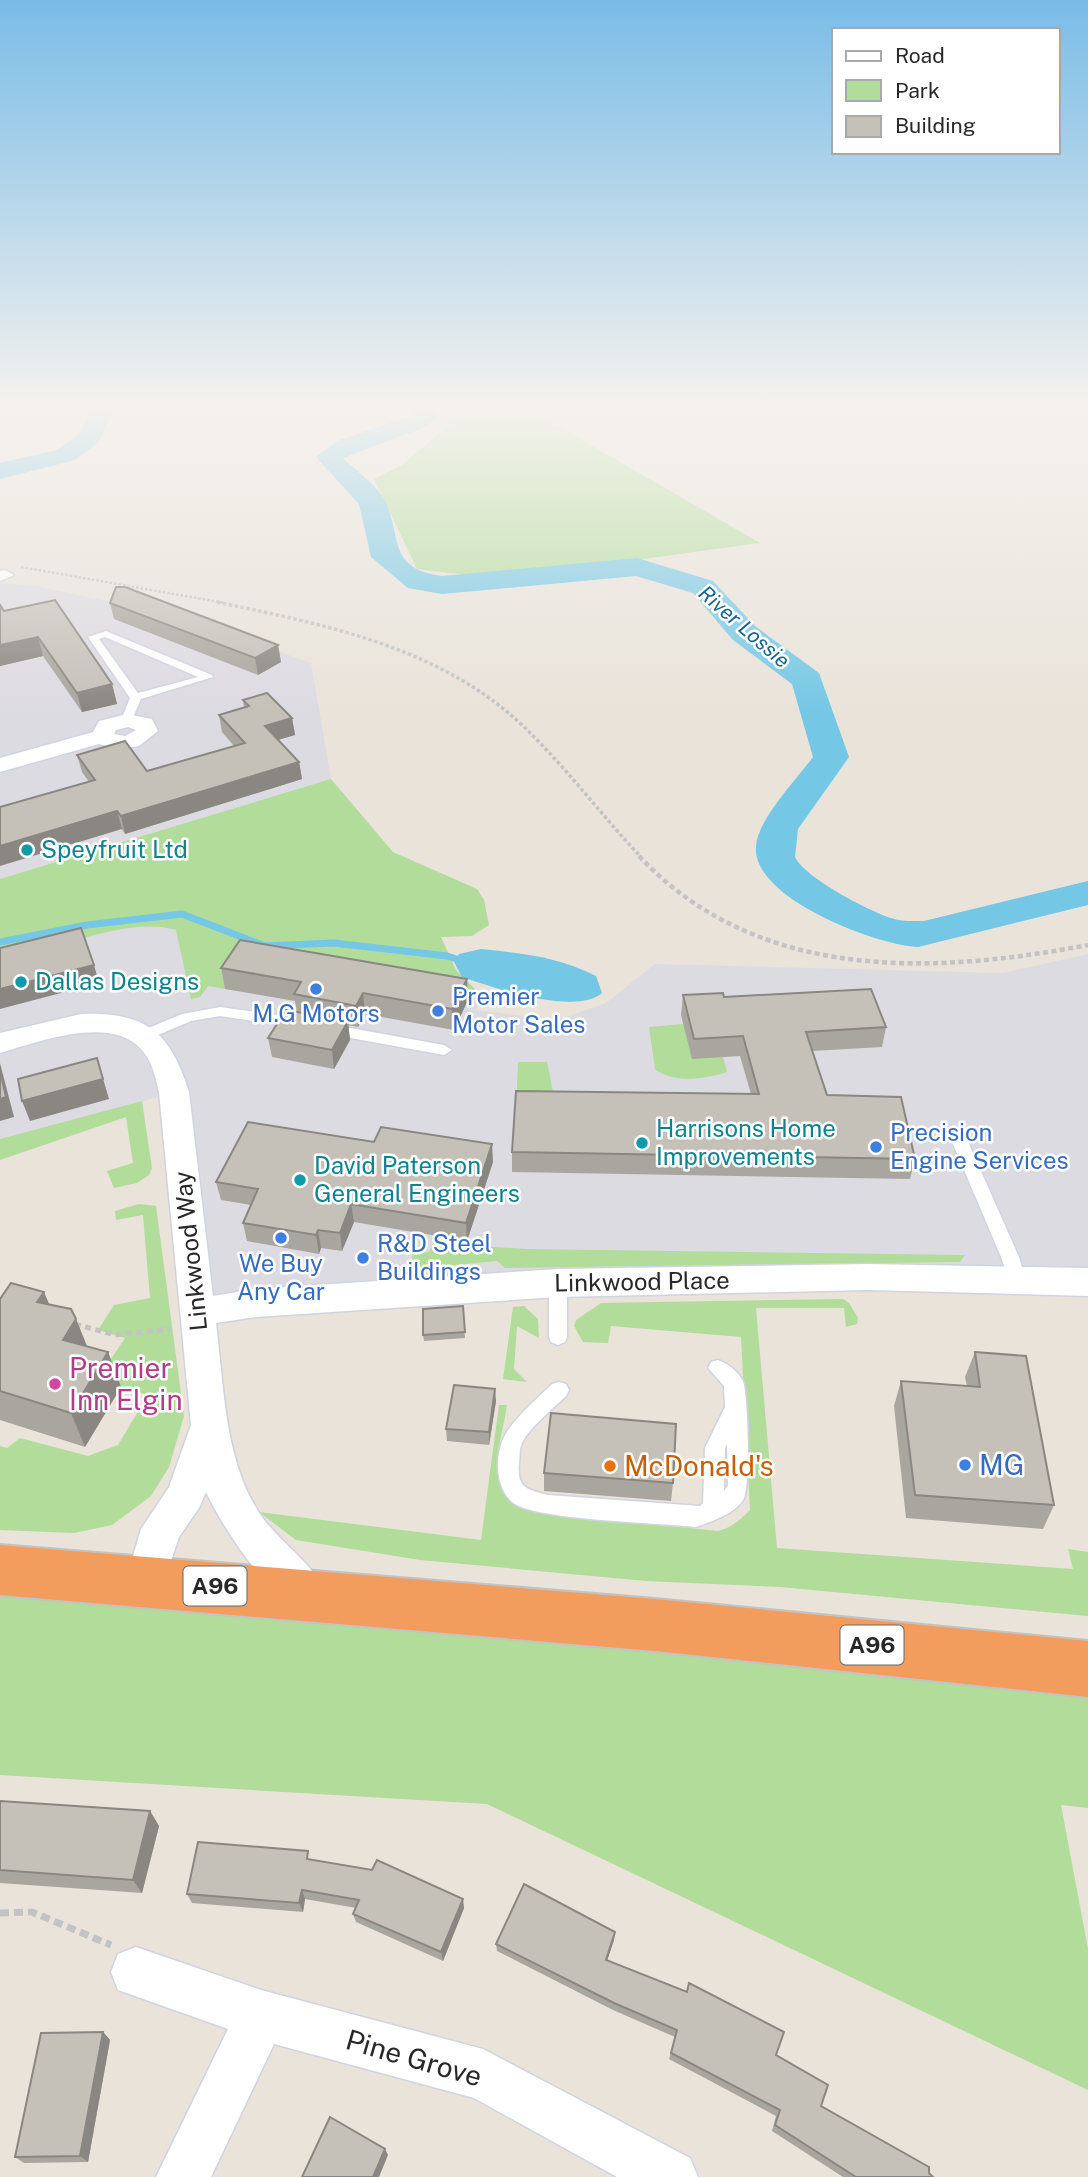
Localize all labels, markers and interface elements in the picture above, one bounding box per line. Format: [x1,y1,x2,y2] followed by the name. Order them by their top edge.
[832,28,1060,154] legend
[895,43,945,68] text: Road
[895,78,940,103] text: Park
[895,113,976,138] text: Building
[694,580,795,673] water label: River Lossie
[41,835,188,863] place label: Speyfruit Ltd
[19,842,35,858] marker: Speyfruit Ltd
[35,967,199,995] place label: Dallas Designs
[13,974,29,990] marker: Dallas Designs
[308,981,324,997] marker: M.G Motors
[452,982,586,1038] place label: Premier Motor Sales
[252,999,380,1027] place label: M.G Motors
[430,1003,446,1019] marker: Premier Motor Sales
[656,1114,836,1170] place label: Harrisons Home Improvements
[890,1118,1069,1174] place label: Precision Engine Services
[634,1135,650,1151] marker: Harrisons Home Improvements
[868,1139,884,1155] marker: Precision Engine Services
[314,1151,520,1207] place label: David Paterson General Engineers
[168,1170,212,1332] street label: Linkwood Way
[292,1172,308,1188] marker: David Paterson General Engineers
[377,1229,492,1285] place label: R&D Steel Buildings
[273,1230,289,1246] marker: We Buy Any Car
[237,1249,325,1305] place label: We Buy Any Car
[355,1250,371,1266] marker: R&D Steel Buildings
[554,1265,730,1297] street label: Linkwood Place
[69,1351,183,1416] place label: Premier Inn Elgin
[47,1376,63,1392] marker: Premier Inn Elgin
[979,1448,1024,1481] place label: MG
[624,1449,774,1482] place label: McDonald's
[957,1457,973,1473] marker: MG
[602,1458,618,1474] marker: McDonald's
[184,1567,246,1606] road number: A96
[840,1626,903,1664] road number: A96
[342,2022,486,2093] street label: Pine Grove

